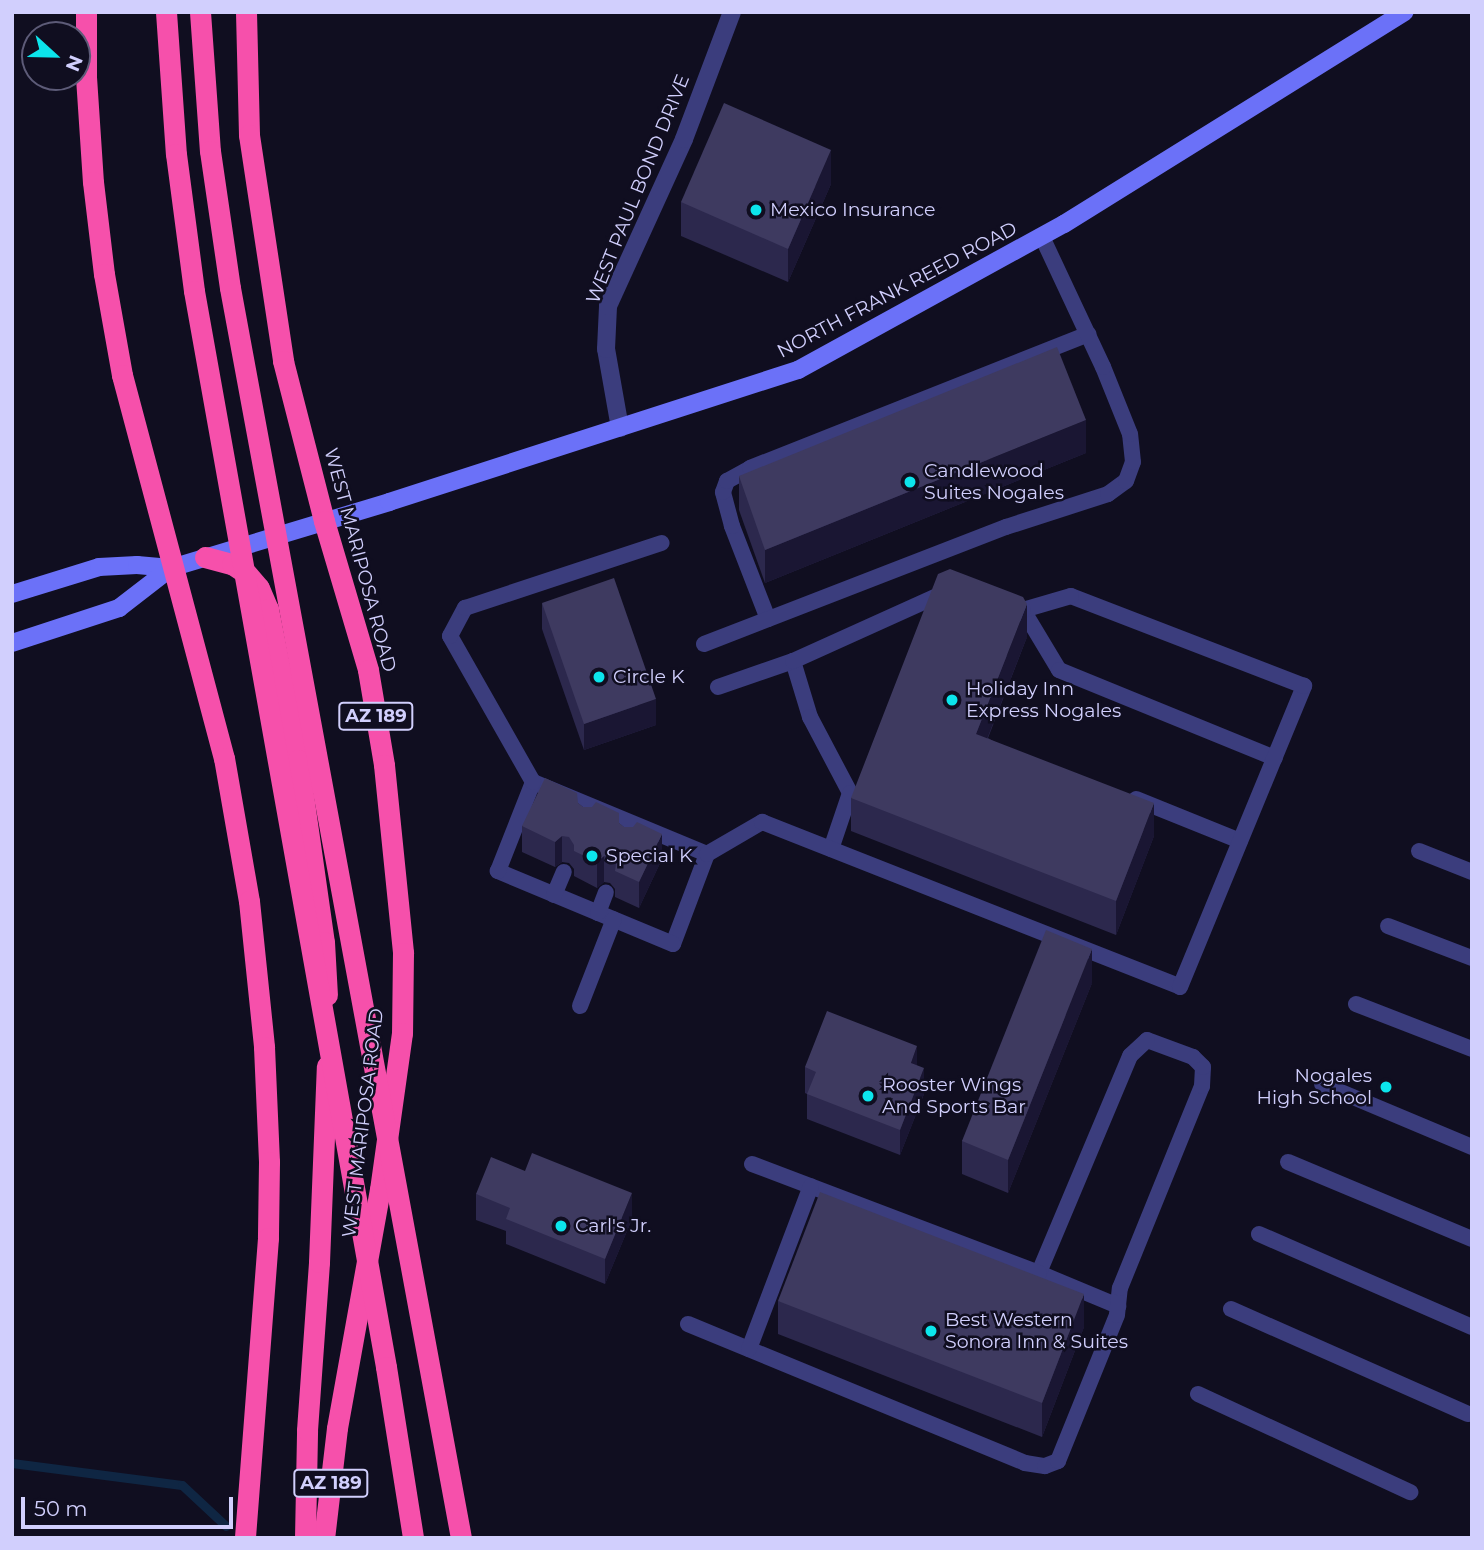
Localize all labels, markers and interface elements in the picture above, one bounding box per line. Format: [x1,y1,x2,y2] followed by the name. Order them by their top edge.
[21,21,91,91] north arrow
[61,52,88,75] text: N
[582,71,694,307] street label: WEST PAUL BOND DRIVE
[770,199,936,221] place label: Mexico Insurance
[748,202,764,218] marker: Mexico Insurance
[773,217,1021,363] street label: NORTH FRANK REED ROAD
[319,446,401,674] street label: WEST MARIPOSA ROAD
[924,460,1064,504] place label: Candlewood Suites Nogales
[902,474,918,490] marker: Candlewood Suites Nogales
[613,666,685,688] place label: Circle K
[591,669,607,685] marker: Circle K
[966,678,1121,722] place label: Holiday Inn Express Nogales
[944,692,960,708] marker: Holiday Inn Express Nogales
[338,702,414,730] road number: AZ 189
[606,845,693,867] place label: Special K
[584,848,600,864] marker: Special K
[338,1007,388,1239] street label: WEST MARIPOSA ROAD
[1257,1065,1372,1109] place label: Nogales High School
[882,1074,1026,1118] place label: Rooster Wings And Sports Bar
[1378,1079,1394,1095] marker: Nogales High School
[860,1088,876,1104] marker: Rooster Wings And Sports Bar
[575,1215,651,1237] place label: Carl's Jr.
[553,1218,569,1234] marker: Carl's Jr.
[945,1309,1128,1353] place label: Best Western Sonora Inn & Suites
[923,1323,939,1339] marker: Best Western Sonora Inn & Suites
[292,1468,370,1498] road number: AZ 189
[24,1484,236,1528] scale bar
[34,1496,88,1521] text: 50 m

